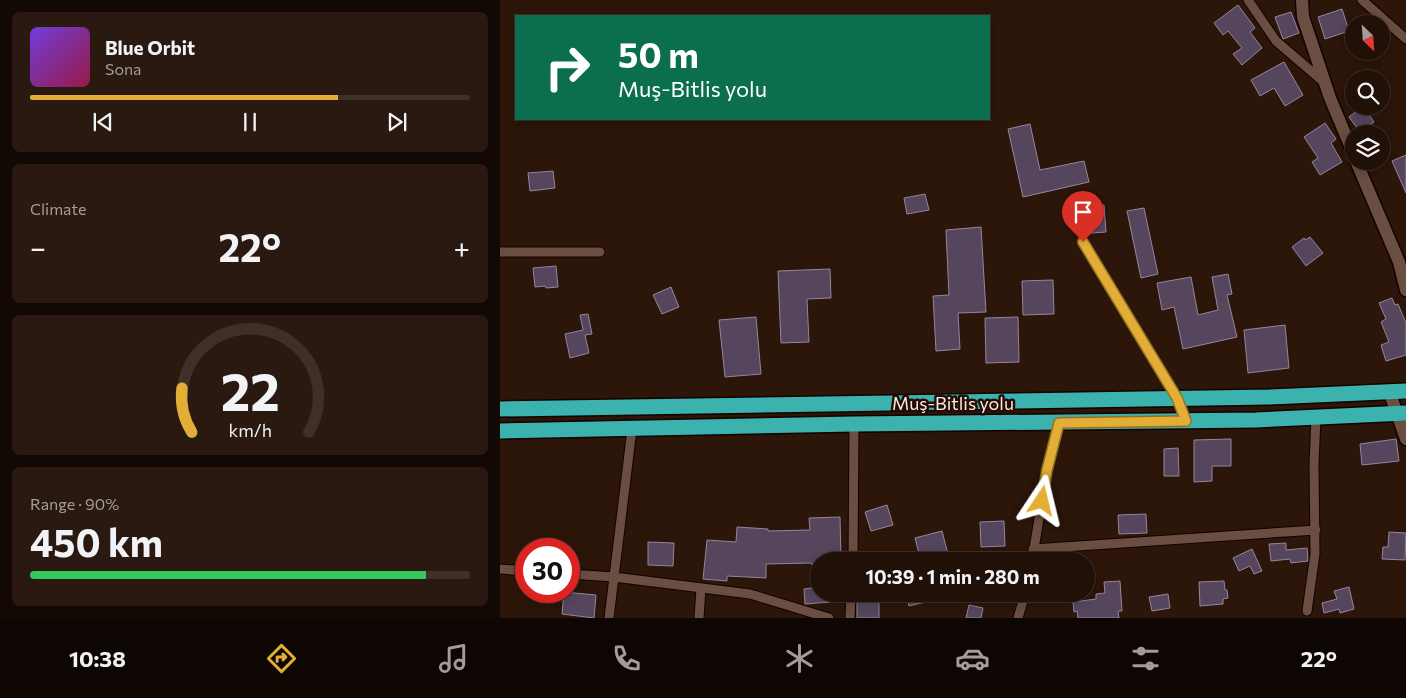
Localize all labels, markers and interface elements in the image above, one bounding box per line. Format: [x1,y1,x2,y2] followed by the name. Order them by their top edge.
[1345,15,1390,60] north arrow
[1345,15,1390,170] map controls
[618,32,699,75] text: 50 m
[535,35,600,100] icon: right
[105,36,195,59] text: Blue Orbit
[105,59,141,78] text: Sona
[1345,70,1390,115] button: search
[618,75,767,102] text: Muş-Bitlis yolu
[89,108,117,136] icon: previous
[236,108,264,136] icon: pause
[383,108,411,136] icon: next
[1345,125,1390,170] button: layers
[1062,191,1104,242] pin
[1069,198,1097,226] icon: arrive
[30,199,86,218] text: Climate
[218,223,281,270] text: 22°
[30,230,46,264] text: −
[454,230,470,264] text: +
[220,358,280,422] text: 22
[892,392,1014,414] street label: Muş-Bitlis yolu
[228,419,272,441] text: km/h
[1015,474,1067,526] position arrow
[30,494,119,513] text: Range · 90%
[30,518,163,565] text: 450 km
[515,538,580,603] speed limit sign: 30
[866,565,1039,588] text: 10:39 · 1 min · 280 m
[264,641,299,676] icon: directions
[436,641,471,676] icon: music
[609,641,644,676] icon: phone
[782,641,817,676] icon: climate
[955,641,990,676] icon: car
[1128,641,1163,676] icon: filters
[69,645,126,672] text: 10:38
[1301,645,1337,672] text: 22°

